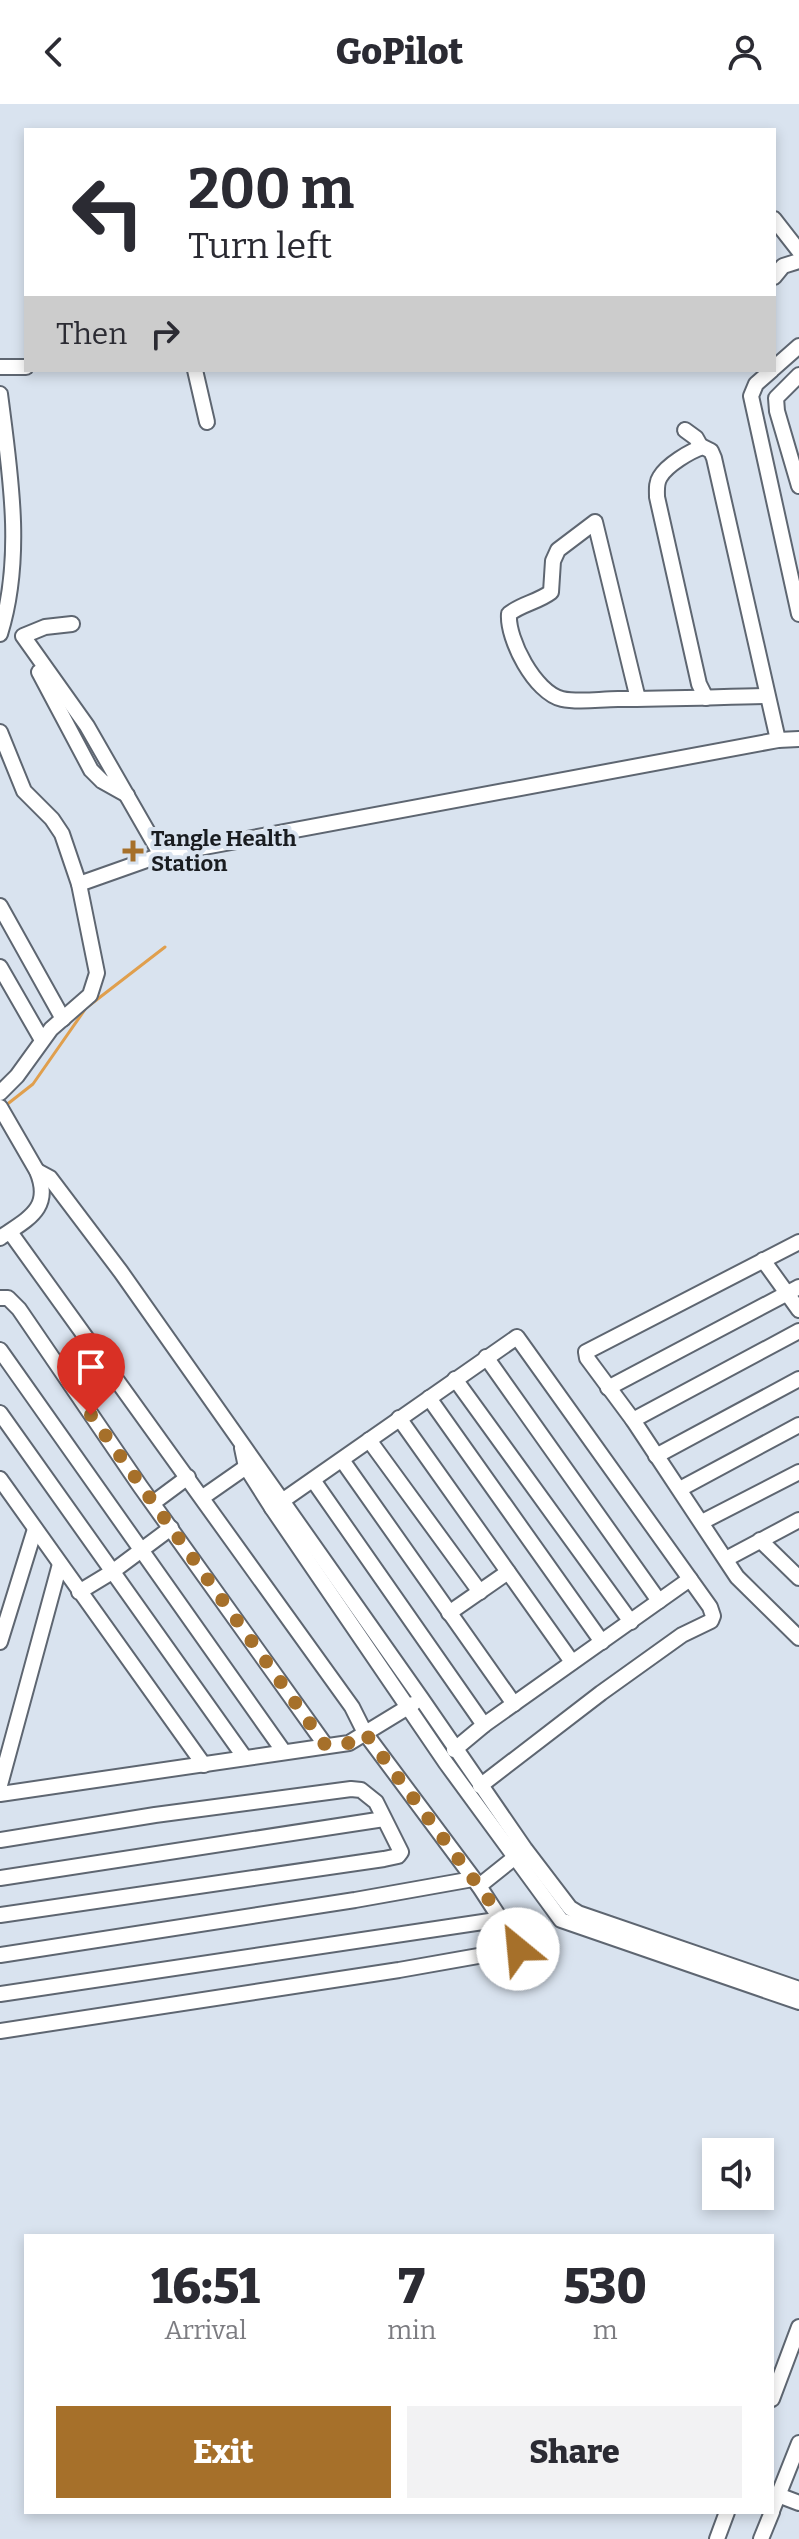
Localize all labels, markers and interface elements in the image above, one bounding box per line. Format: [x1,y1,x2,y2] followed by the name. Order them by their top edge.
[32,30,76,74] icon: back
[336,30,463,74] text: GoPilot
[723,30,767,74] icon: person
[188,156,354,223] text: 200 m
[56,160,160,264] icon: left
[188,224,332,268] text: Turn left
[143,312,187,356] icon: right
[56,316,127,352] text: Then
[151,825,296,877] place label: Tangle Health Station
[122,840,144,862] marker: Tangle Health Station
[57,1333,125,1415] pin
[69,1345,113,1389] icon: arrive
[476,1907,560,1991] position arrow
[702,2138,774,2210] map controls
[702,2138,774,2210] button: sound
[151,2258,260,2316] text: 16:51
[398,2258,425,2316] text: 7
[563,2258,647,2316] text: 530
[164,2315,247,2346] text: Arrival
[387,2315,436,2346] text: min
[593,2315,617,2346] text: m
[56,2406,391,2498] button: Exit
[407,2406,742,2498] button: Share

